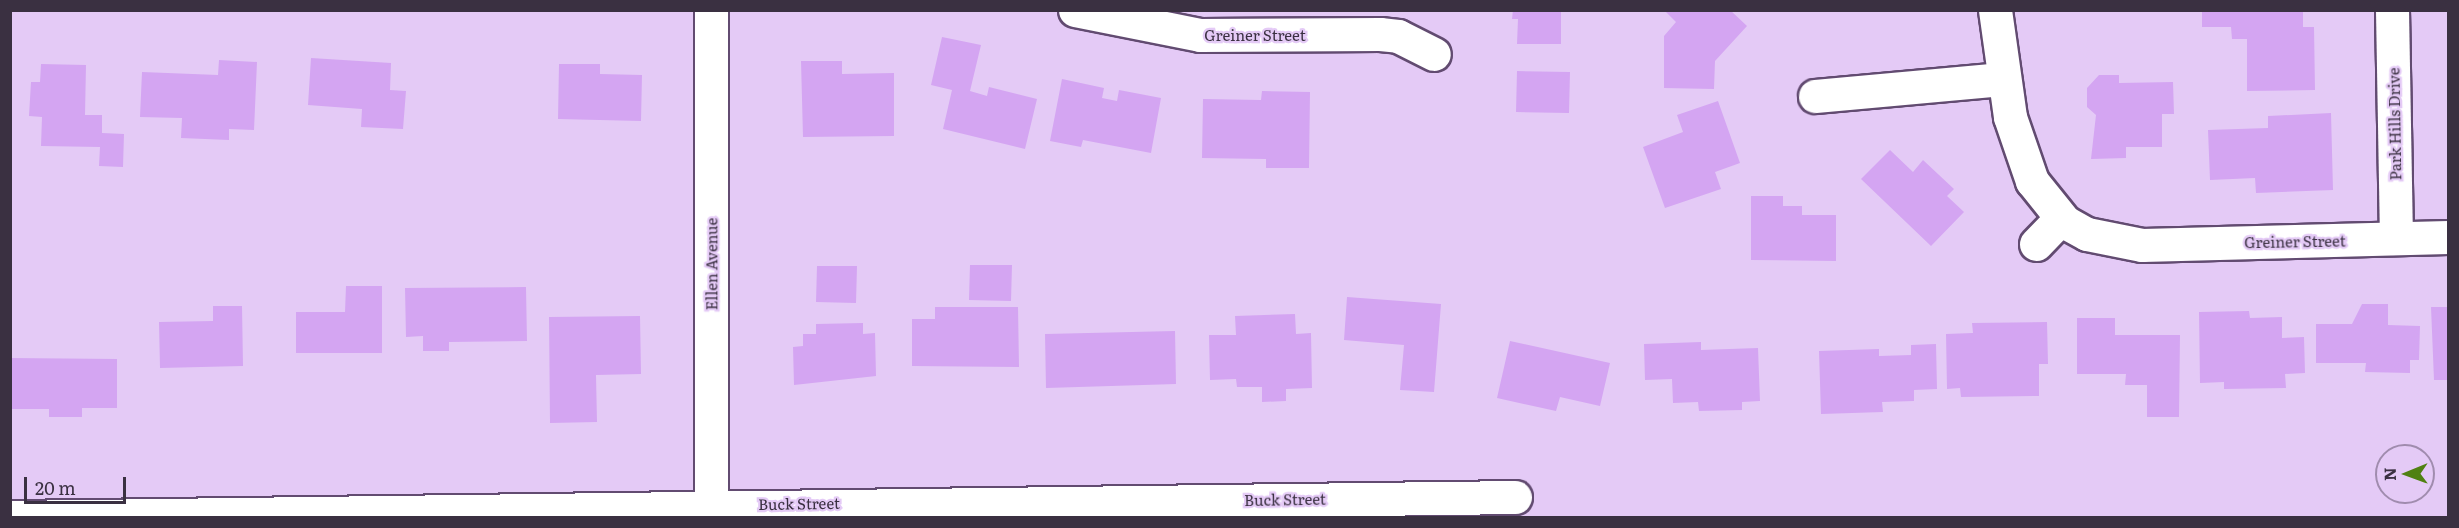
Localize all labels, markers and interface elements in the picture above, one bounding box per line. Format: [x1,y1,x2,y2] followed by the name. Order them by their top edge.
[1204,26,1306,44] street label: Greiner Street
[2384,67,2404,181] street label: Park Hills Drive
[702,218,720,310] street label: Ellen Avenue
[2244,231,2346,251] street label: Greiner Street
[2375,444,2435,504] north arrow
[27,465,129,503] scale bar
[2377,467,2401,481] text: N
[35,474,76,501] text: 20 m
[1244,489,1326,509] street label: Buck Street
[758,493,840,513] street label: Buck Street

